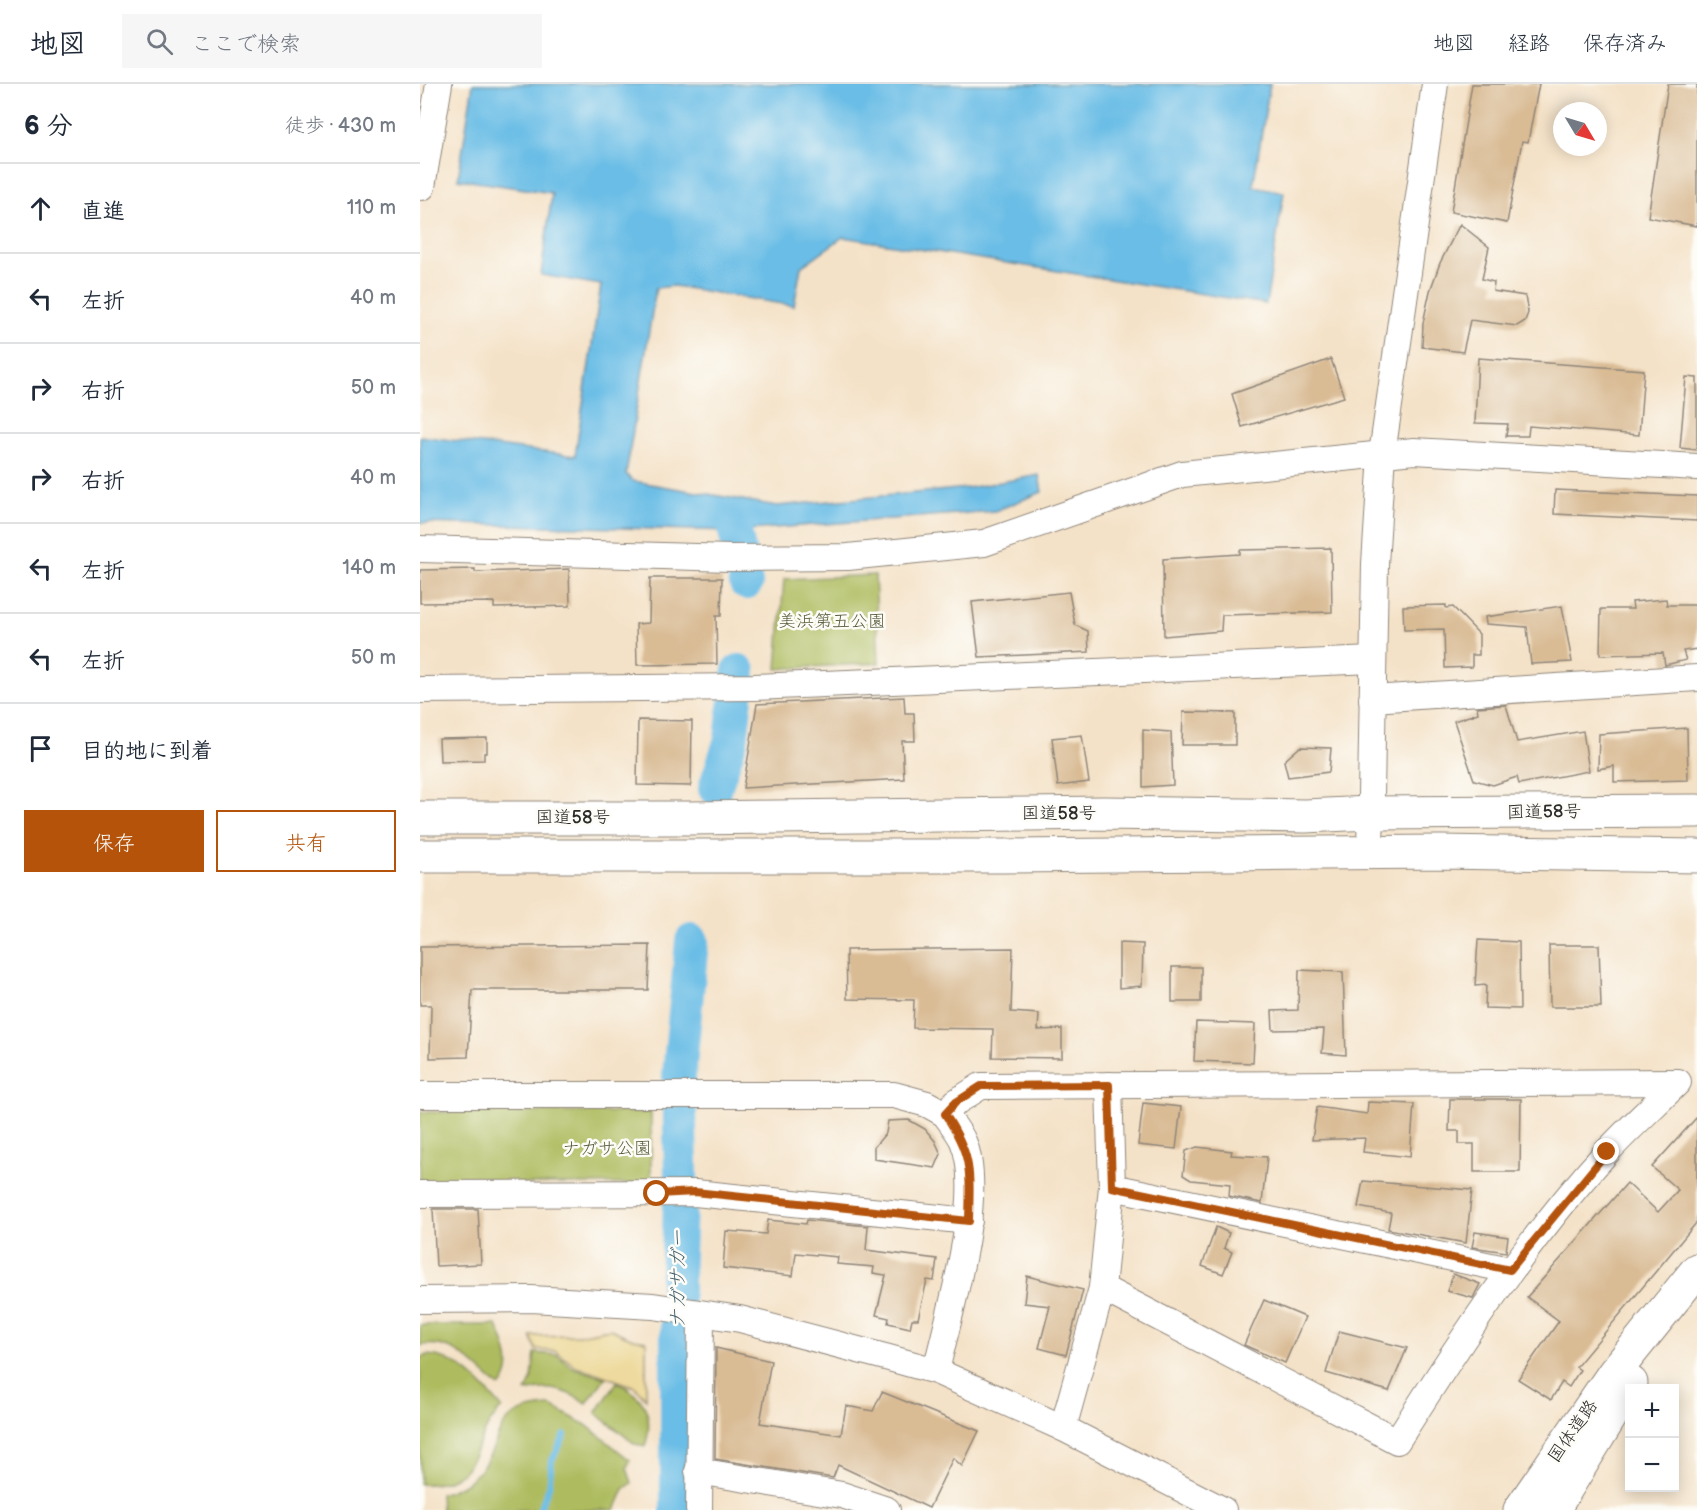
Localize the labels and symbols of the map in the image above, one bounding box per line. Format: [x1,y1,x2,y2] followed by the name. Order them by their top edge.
[1553,102,1607,156] north arrow
[778,611,886,632] park label: 美浜第五公園
[1506,801,1582,823] street label: 国道58号
[1022,803,1096,824] street label: 国道58号
[536,807,610,828] street label: 国道58号
[562,1138,652,1159] park label: ナガサ公園
[1593,1138,1619,1164] route end
[643,1180,669,1206] route start
[666,1229,690,1329] water label: ナガサガー
[1544,1395,1602,1467] street label: 国体道路

